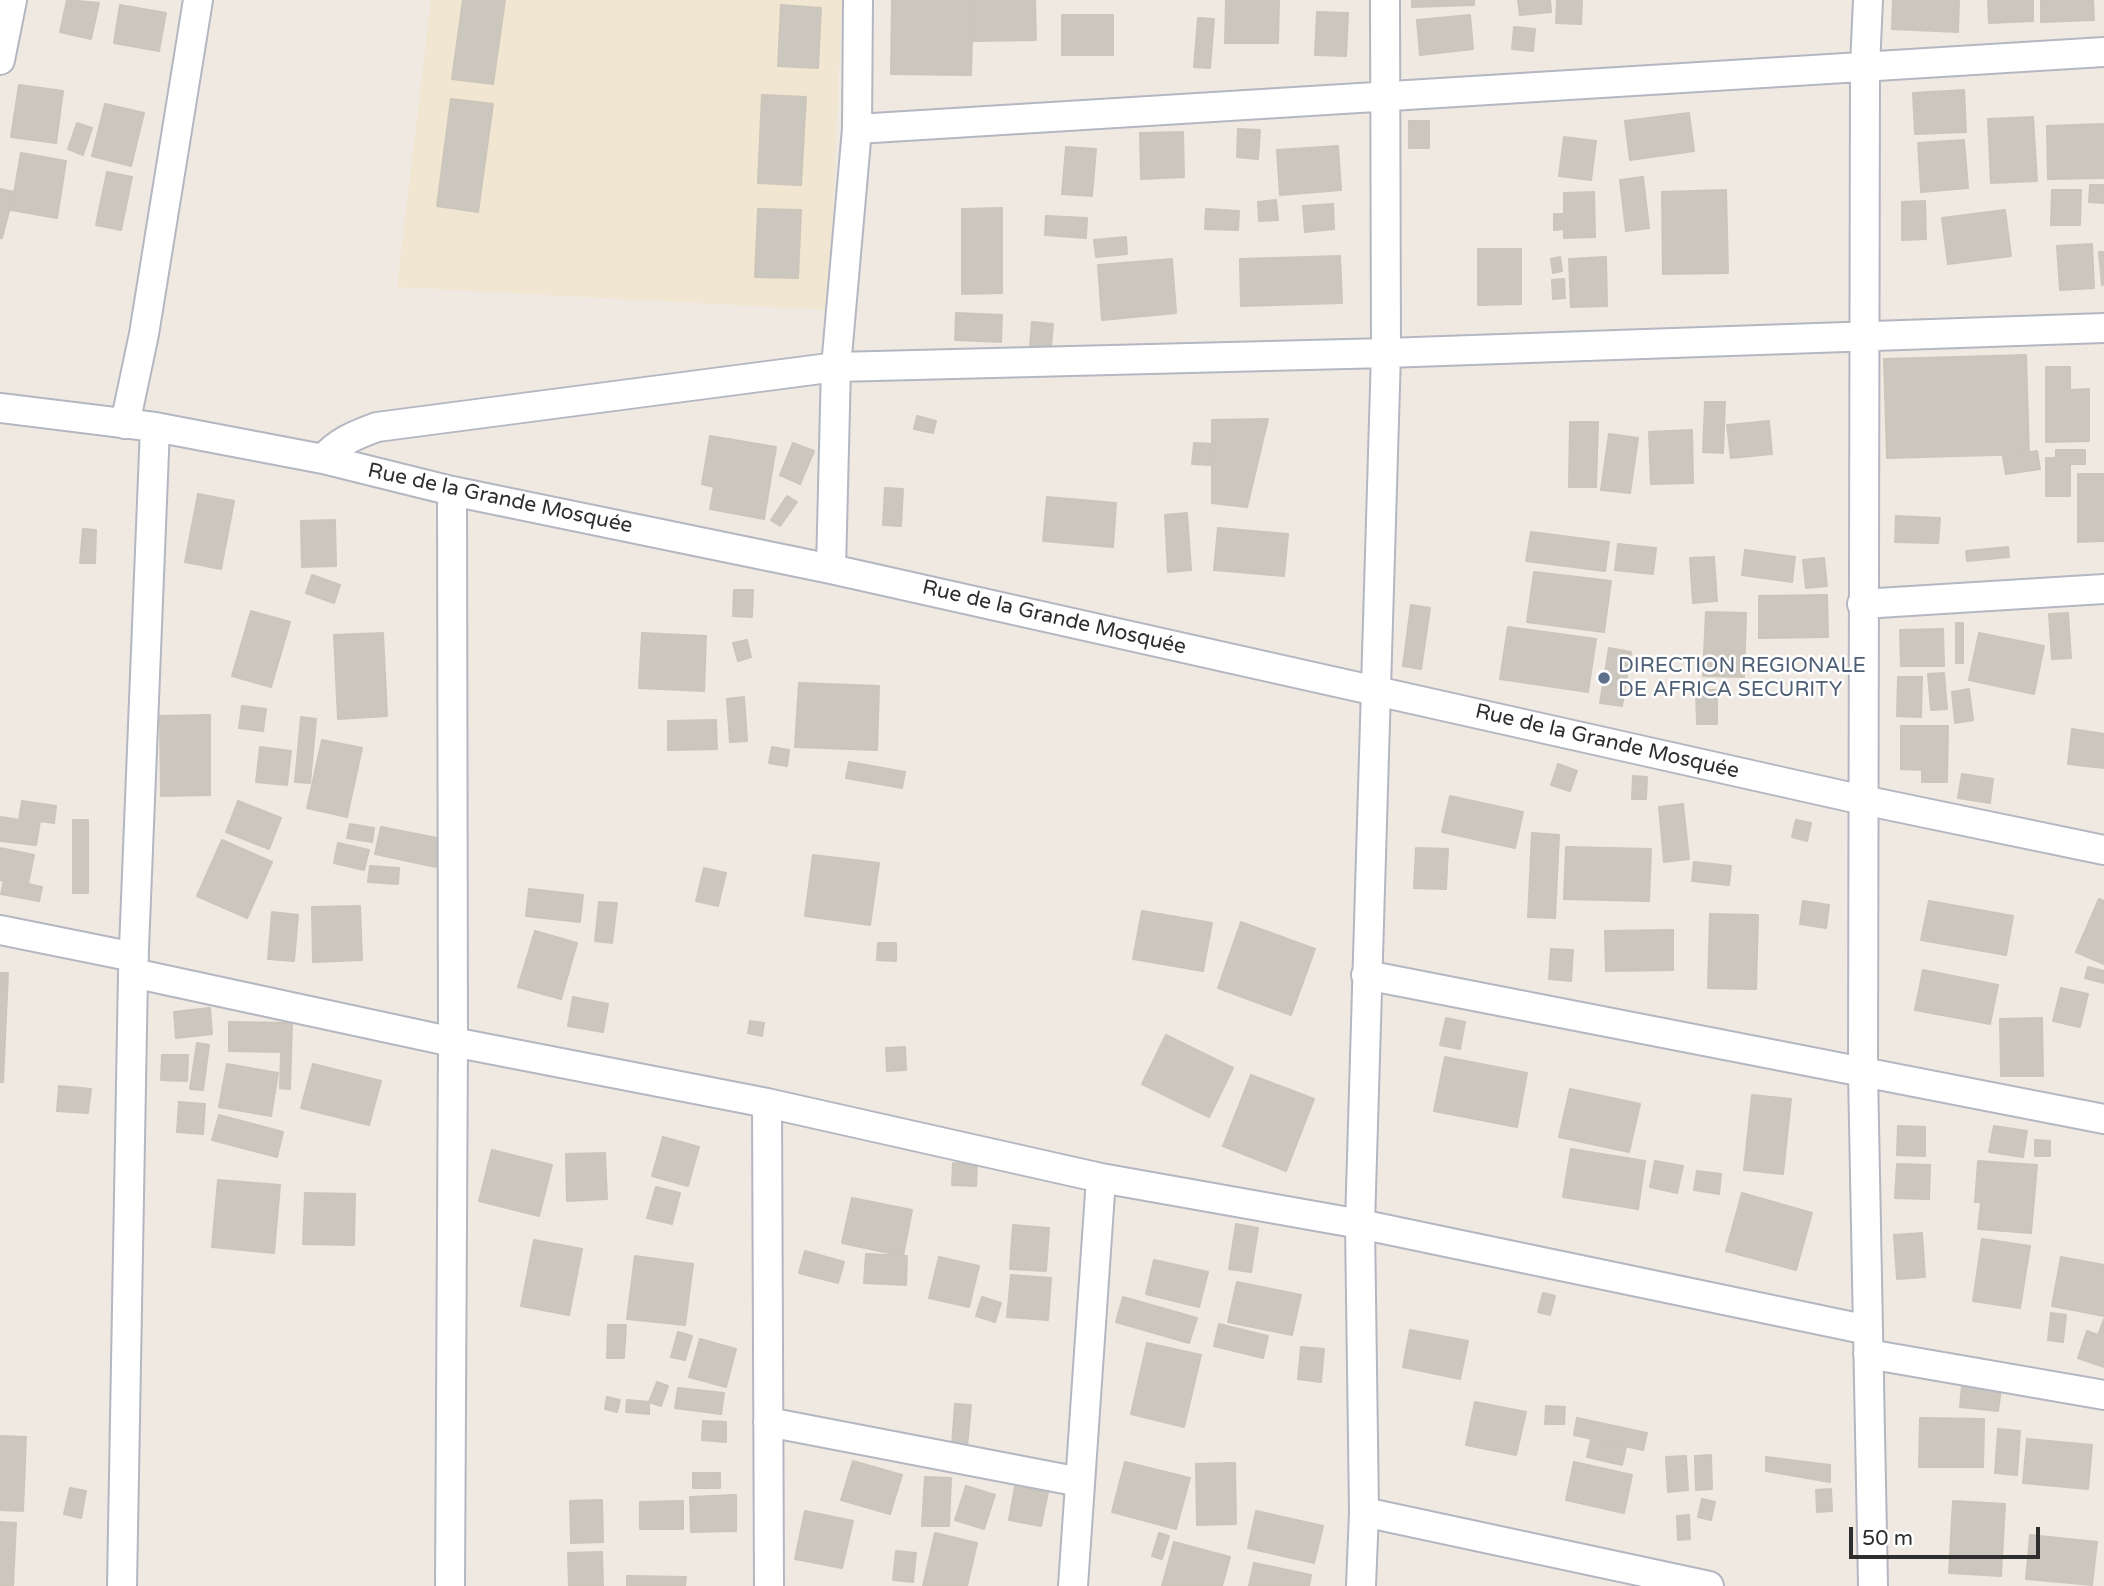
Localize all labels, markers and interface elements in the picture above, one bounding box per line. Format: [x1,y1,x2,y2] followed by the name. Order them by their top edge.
[365,459,635,539] street label: Rue de la Grande Mosquée
[920,575,1188,661] street label: Rue de la Grande Mosquée
[1618,653,1866,703] place label: DIRECTION REGIONALE DE AFRICA SECURITY
[1596,670,1612,686] marker: DIRECTION REGIONALE DE AFRICA SECURITY
[1473,699,1741,785] street label: Rue de la Grande Mosquée
[1852,1512,2043,1556] scale bar
[1862,1526,1913,1551] text: 50 m

